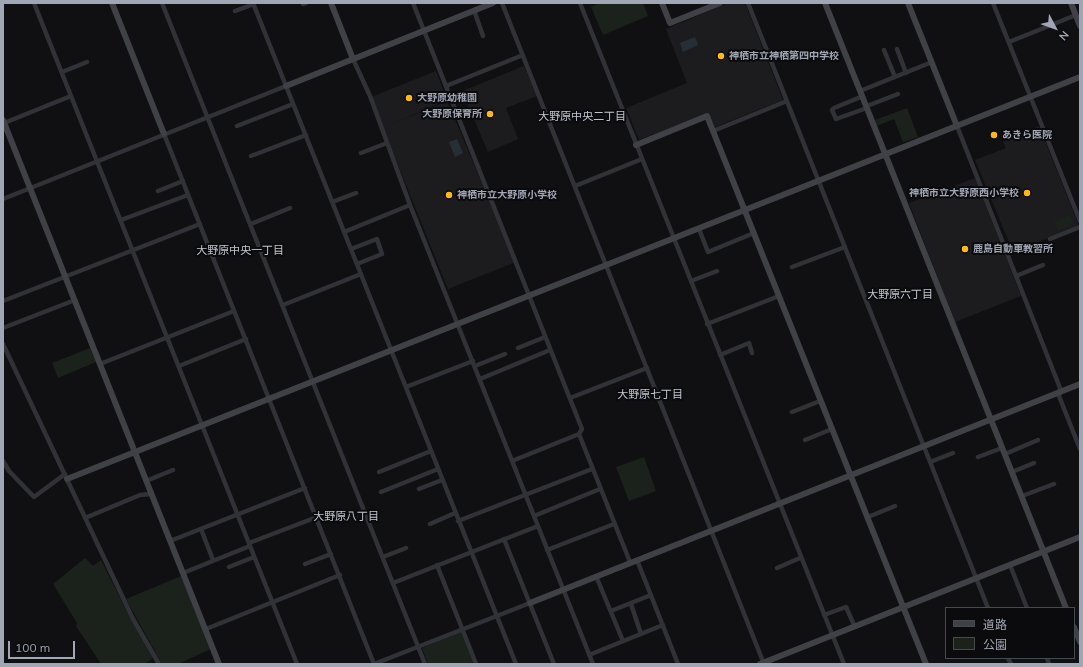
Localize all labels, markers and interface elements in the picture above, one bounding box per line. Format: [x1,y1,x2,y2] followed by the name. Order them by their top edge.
[1035,8,1075,48] north arrow
[1056,28,1072,44] text: N
[729,50,839,62] place label: 神栖市立神栖第四中学校
[716,51,726,61] marker: 神栖市立神栖第四中学校
[417,92,477,104] place label: 大野原幼稚園
[404,93,414,103] marker: 大野原幼稚園
[422,108,482,120] place label: 大野原保育所
[485,109,495,119] marker: 大野原保育所
[538,110,626,124] district label: 大野原中央二丁目
[1002,129,1052,141] place label: あきら医院
[989,130,999,140] marker: あきら医院
[909,187,1019,199] place label: 神栖市立大野原西小学校
[1022,188,1032,198] marker: 神栖市立大野原西小学校
[457,189,557,201] place label: 神栖市立大野原小学校
[444,190,454,200] marker: 神栖市立大野原小学校
[973,243,1053,255] place label: 鹿島自動車教習所
[196,244,284,258] district label: 大野原中央一丁目
[960,244,970,254] marker: 鹿島自動車教習所
[867,288,933,302] district label: 大野原六丁目
[617,388,683,402] district label: 大野原七丁目
[313,510,379,524] district label: 大野原八丁目
[945,607,1075,659] legend
[983,617,1007,632] text: 道路
[10,633,77,659] scale bar
[983,637,1007,652] text: 公園
[15,640,50,655] text: 100 m

